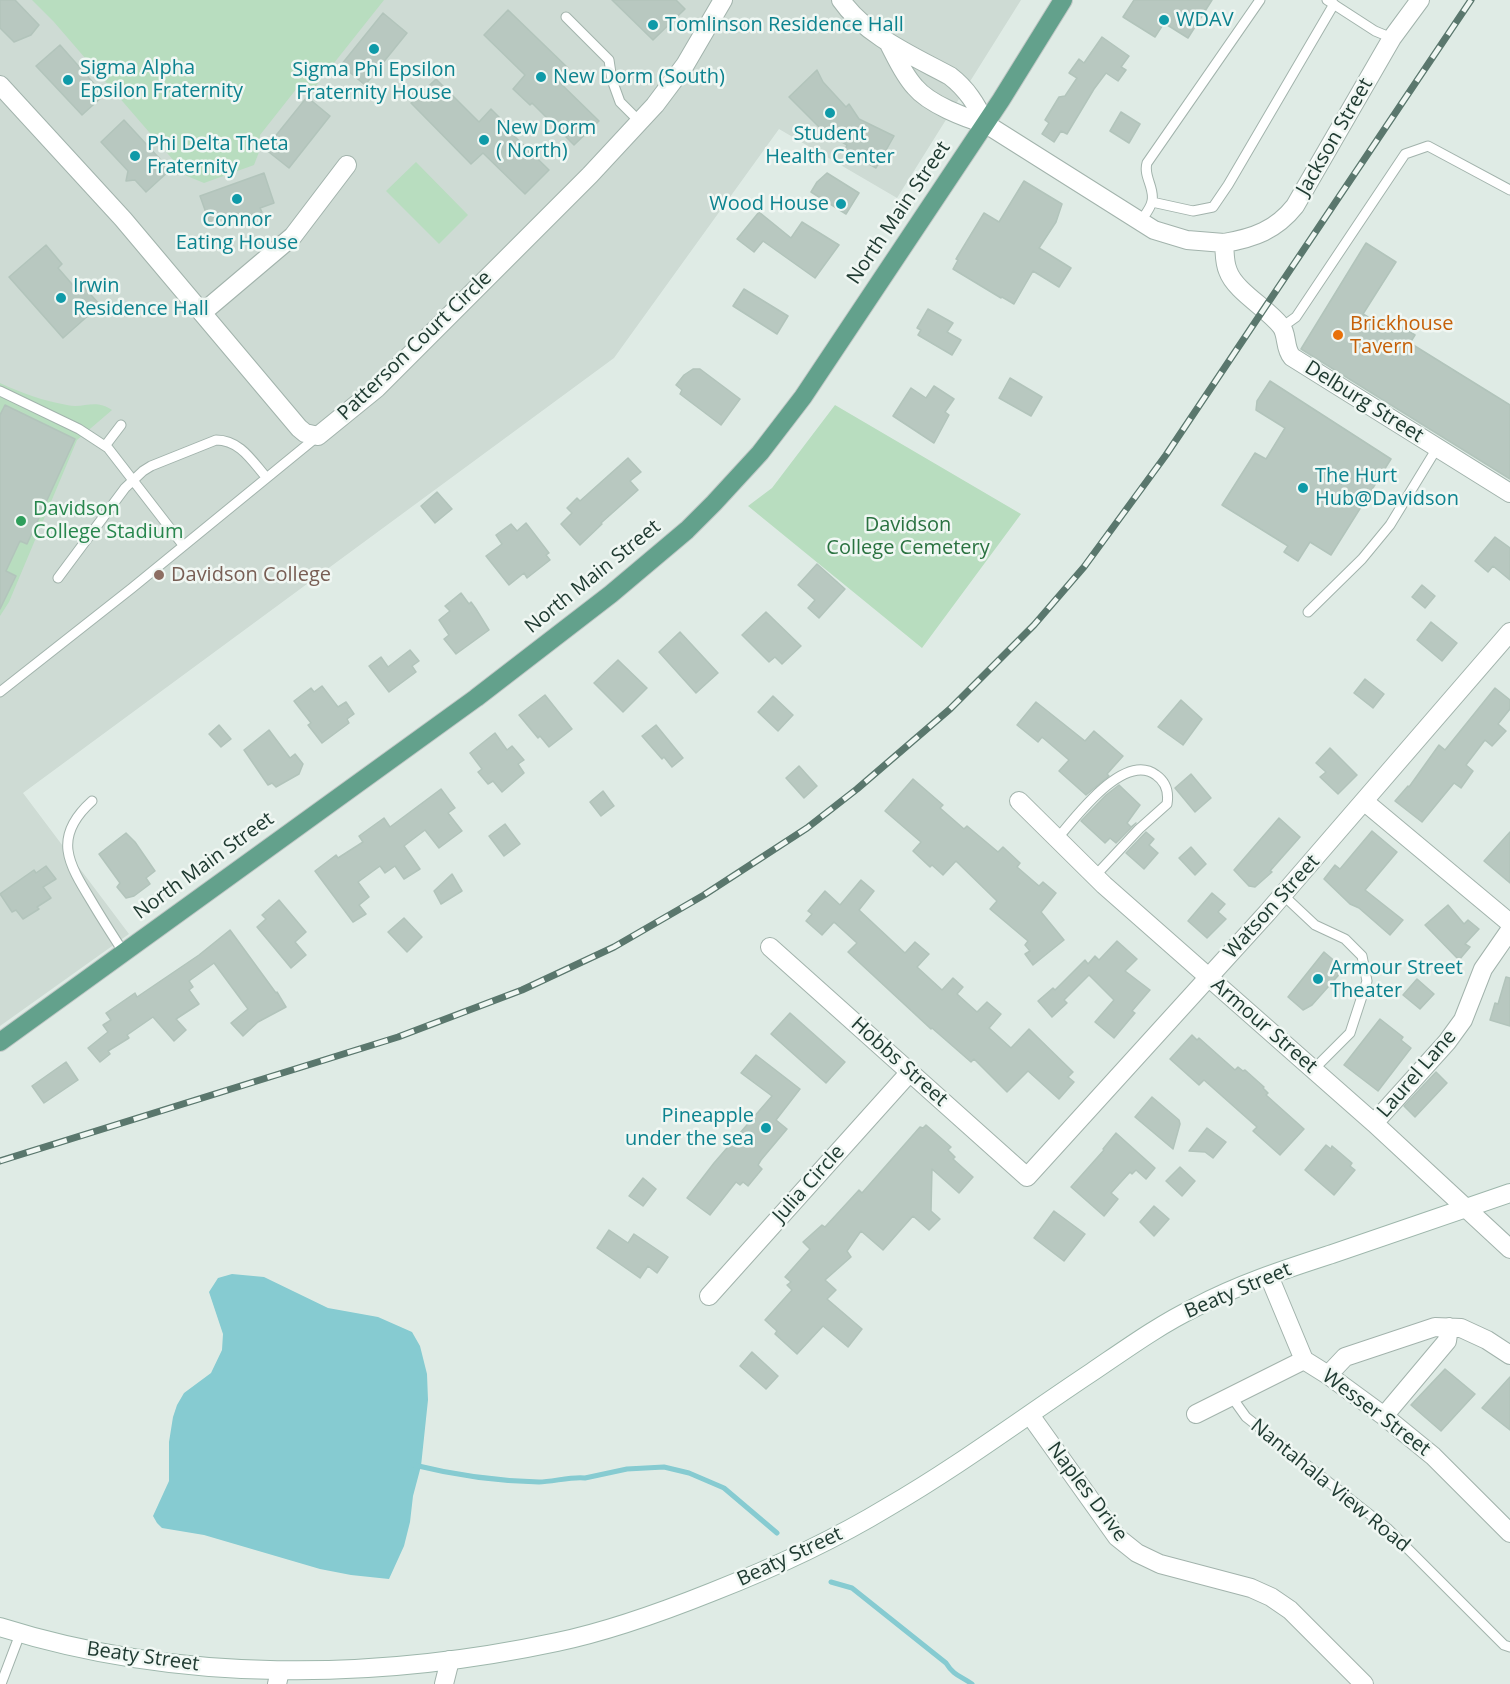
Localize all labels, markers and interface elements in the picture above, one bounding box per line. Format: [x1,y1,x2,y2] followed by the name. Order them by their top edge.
[1176,8,1234,32] place label: WDAV
[665,13,904,37] place label: Tomlinson Residence Hall
[1157,13,1171,27] marker: WDAV
[646,18,660,32] marker: Tomlinson Residence Hall
[367,42,381,56] marker: Sigma Phi Epsilon Fraternity House
[80,56,243,103] place label: Sigma Alpha Epsilon Fraternity
[292,58,456,105] place label: Sigma Phi Epsilon Fraternity House
[553,65,725,89] place label: New Dorm (South)
[534,70,548,84] marker: New Dorm (South)
[61,73,75,87] marker: Sigma Alpha Epsilon Fraternity
[1292,74,1378,200] street label: Jackson Street
[823,106,837,120] marker: Student Health Center
[496,116,596,163] place label: New Dorm ( North)
[765,122,895,169] place label: Student Health Center
[147,132,289,179] place label: Phi Delta Theta Fraternity
[477,133,491,147] marker: New Dorm ( North)
[842,137,956,289] street label: North Main Street
[128,149,142,163] marker: Phi Delta Theta Fraternity
[230,192,244,206] marker: Connor Eating House
[709,192,829,216] place label: Wood House
[834,197,848,211] marker: Wood House
[176,208,298,255] place label: Connor Eating House
[333,266,497,426] street label: Patterson Court Circle
[73,274,209,321] place label: Irwin Residence Hall
[54,291,68,305] marker: Irwin Residence Hall
[1350,312,1454,359] place label: Brickhouse Tavern
[1331,328,1345,342] marker: Brickhouse Tavern
[1300,356,1428,448] street label: Delburg Street
[1315,464,1459,511] place label: The Hurt Hub@Davidson
[1296,481,1310,495] marker: The Hurt Hub@Davidson
[33,497,184,544] place label: Davidson College Stadium
[826,513,990,560] park label: Davidson College Cemetery
[14,514,28,528] marker: Davidson College Stadium
[520,515,666,639] street label: North Main Street
[171,563,331,587] place label: Davidson College
[152,568,166,582] marker: Davidson College
[129,807,279,925] street label: North Main Street
[1219,850,1325,964] street label: Watson Street
[1330,956,1463,1003] place label: Armour Street Theater
[1311,972,1325,986] marker: Armour Street Theater
[1206,973,1322,1079] street label: Armour Street
[846,1012,952,1112] street label: Hobbs Street
[1372,1025,1462,1123] street label: Laurel Lane
[625,1104,754,1151] place label: Pineapple under the sea
[759,1121,773,1135] marker: Pineapple under the sea
[768,1140,850,1228] street label: Julia Circle
[1181,1258,1295,1324] street label: Beaty Street
[1317,1365,1435,1461] street label: Wesser Street
[1245,1414,1415,1558] street label: Nantahala View Road
[1042,1438,1132,1546] street label: Naples Drive
[734,1522,846,1592] street label: Beaty Street
[85,1637,201,1677] street label: Beaty Street

